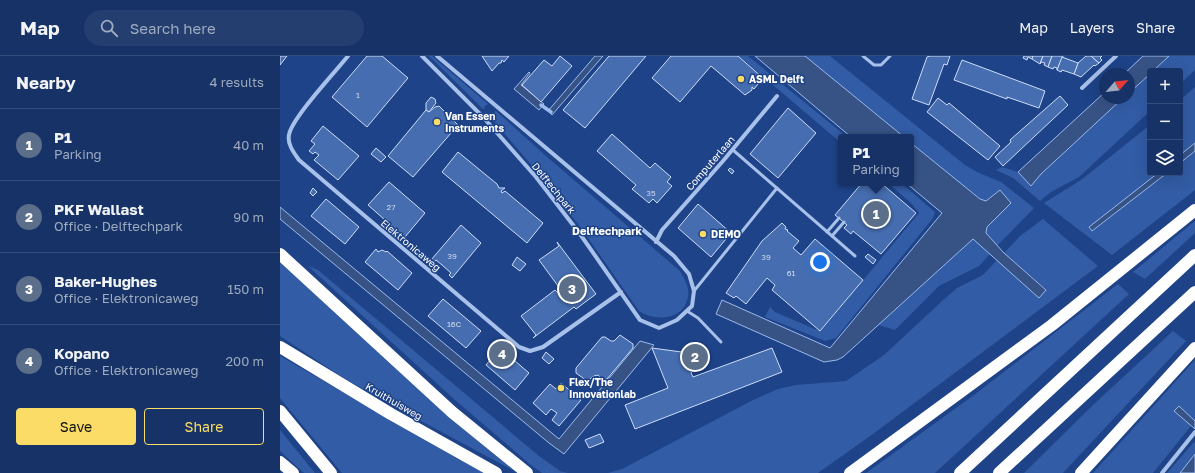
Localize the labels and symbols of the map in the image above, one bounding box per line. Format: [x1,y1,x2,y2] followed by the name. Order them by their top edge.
[1099,68,1135,104] north arrow
[749,73,804,85] place label: ASML Delft
[736,74,746,84] marker: ASML Delft
[356,90,360,100] house number: 1
[445,110,505,134] place label: Van Essen Instruments
[432,117,442,127] marker: Van Essen Instruments
[683,133,737,193] street label: Computerlaan
[530,160,578,216] street label: Delftechpark
[646,188,656,198] house number: 35
[863,199,889,229] pin: 1
[387,202,395,212] house number: 27
[379,216,443,274] street label: Elektronicaweg
[572,224,643,237] district label: Delftechpark
[711,228,741,240] place label: DEMO
[698,229,708,239] marker: DEMO
[447,251,457,261] house number: 39
[761,252,771,262] house number: 39
[810,252,830,272] your location
[787,268,795,278] house number: 61
[559,274,585,304] pin: 3
[447,319,462,329] house number: 16C
[489,339,515,369] pin: 4
[682,342,708,372] pin: 2
[569,376,636,400] place label: Flex/The Innovationlab
[363,380,425,422] street label: Kruithuisweg
[556,383,566,393] marker: Flex/The Innovationlab

